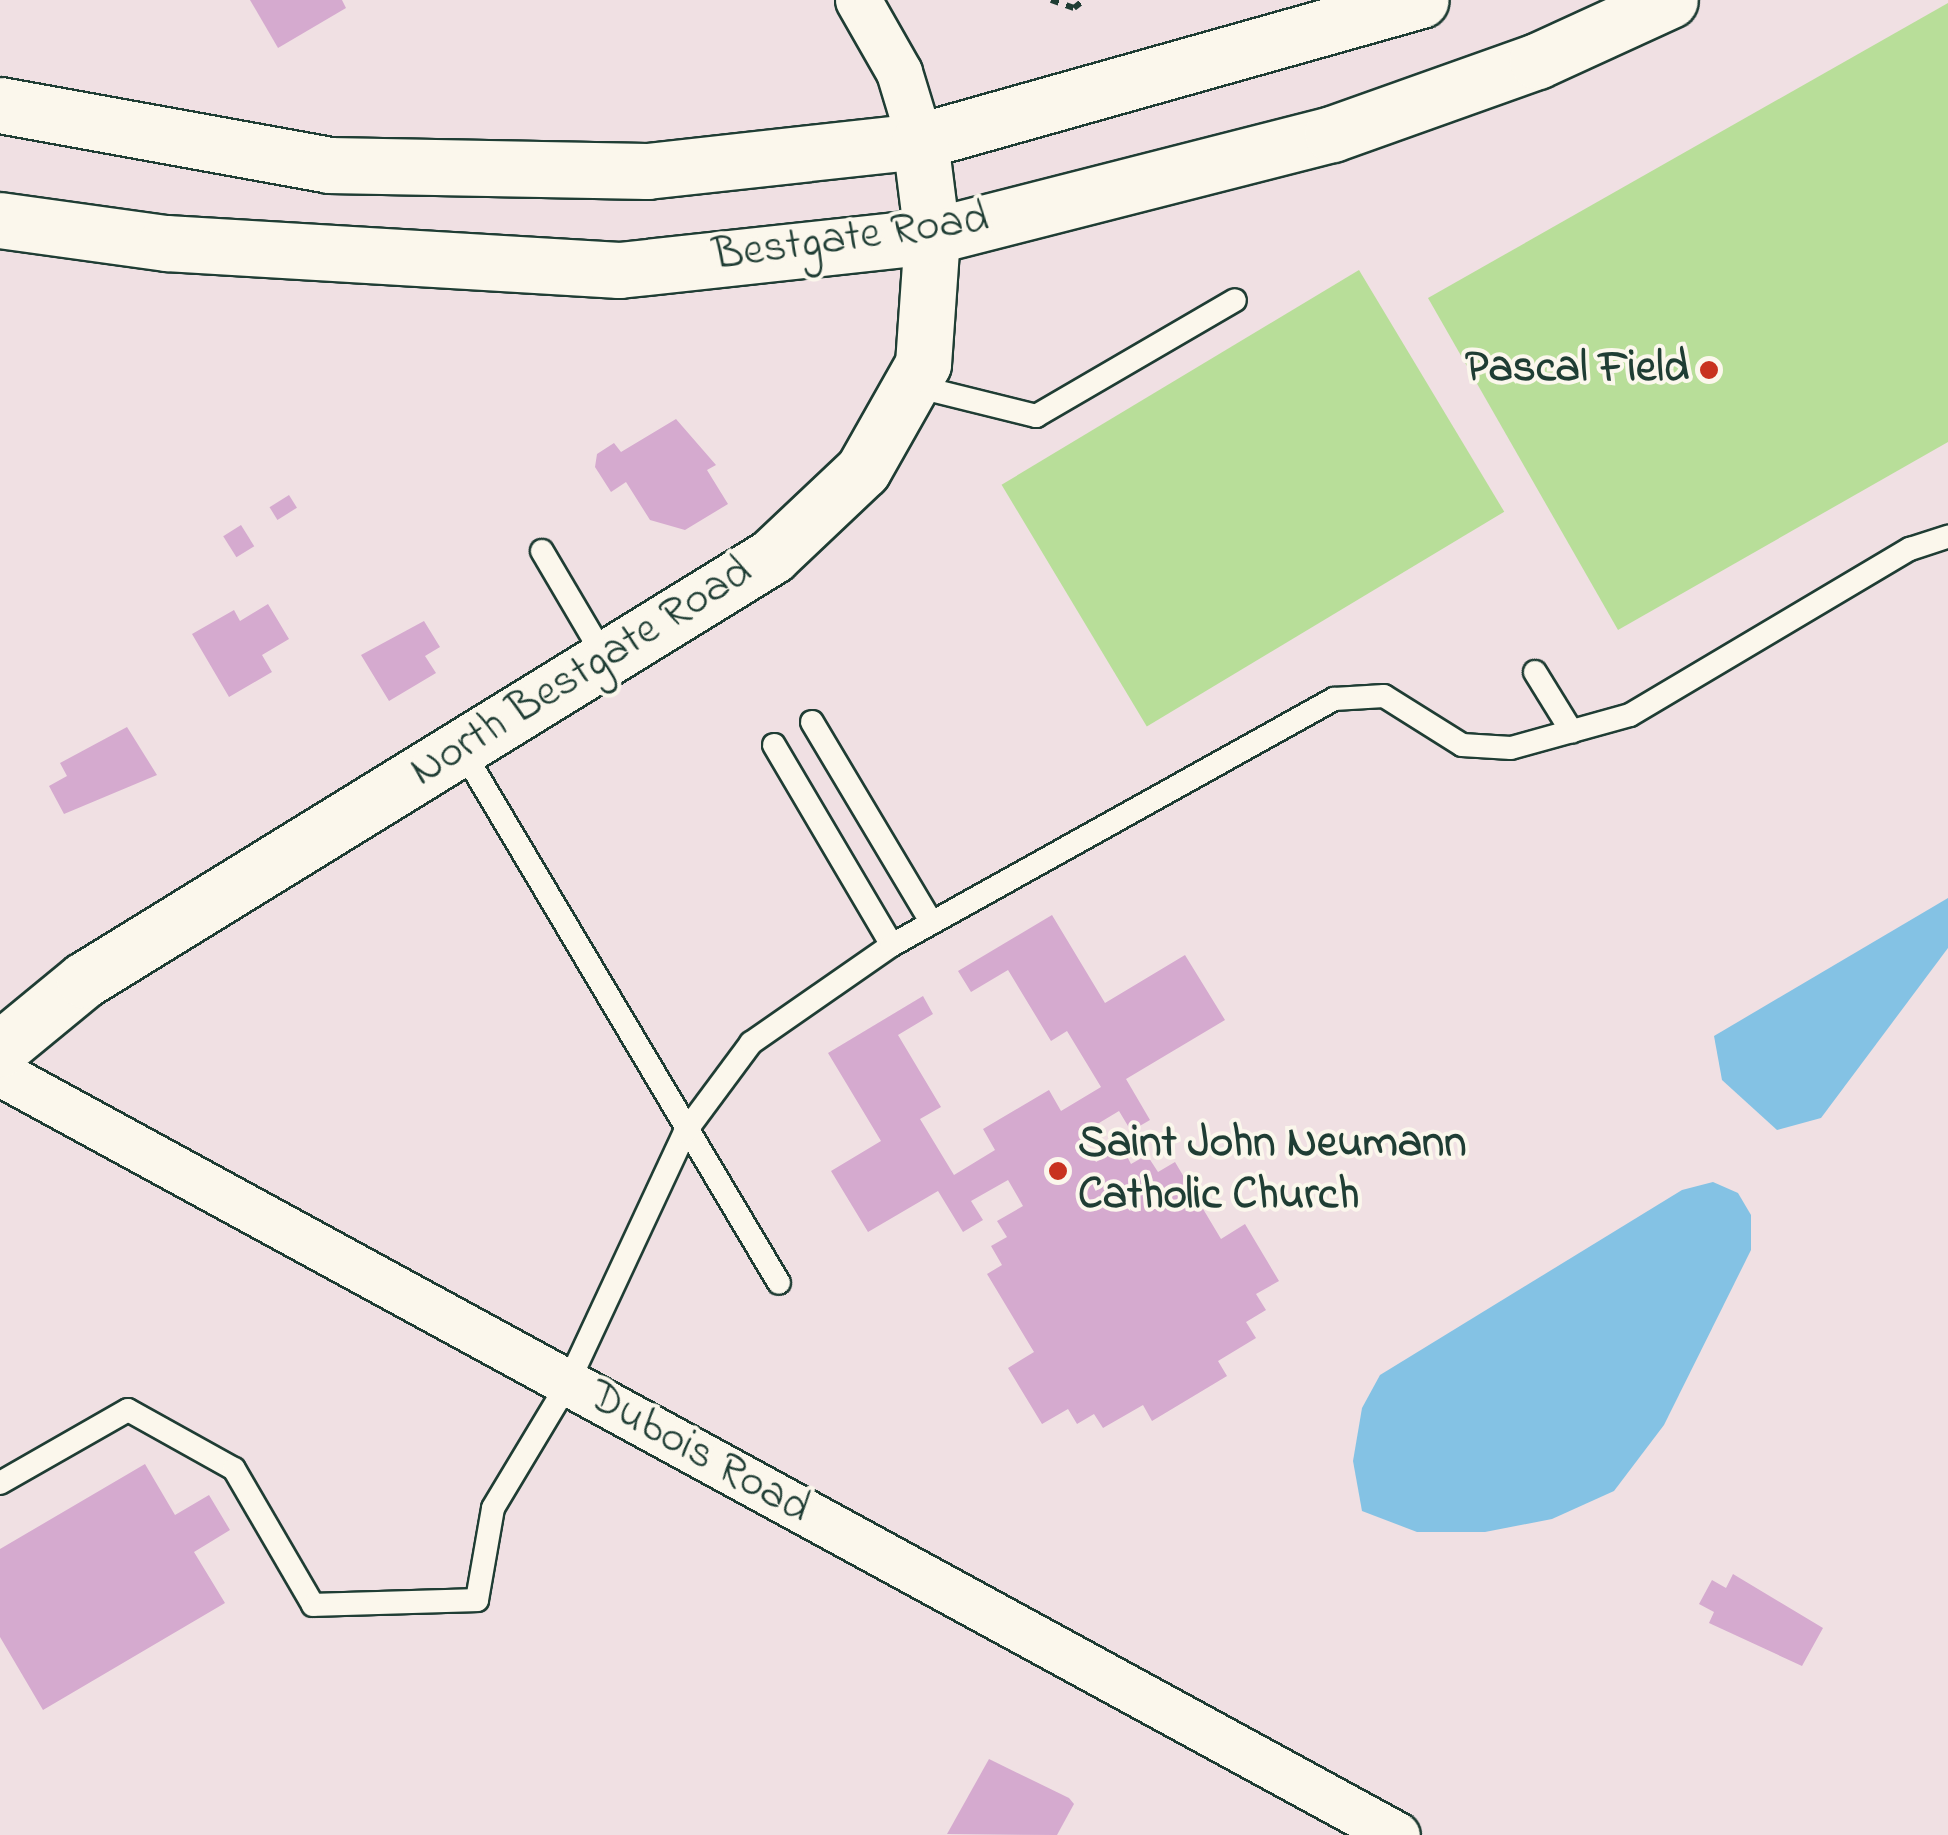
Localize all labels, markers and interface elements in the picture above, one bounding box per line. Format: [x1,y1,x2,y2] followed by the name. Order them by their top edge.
[710,193,992,285] street label: Bestgate Road
[1465,343,1689,397] place label: Pascal Field
[1698,359,1720,381] marker: Pascal Field
[401,546,763,800] street label: North Bestgate Road
[1078,1118,1466,1224] place label: Saint John Neumann Catholic Church
[1047,1160,1069,1182] marker: Saint John Neumann Catholic Church
[577,1371,819,1537] street label: Dubois Road

